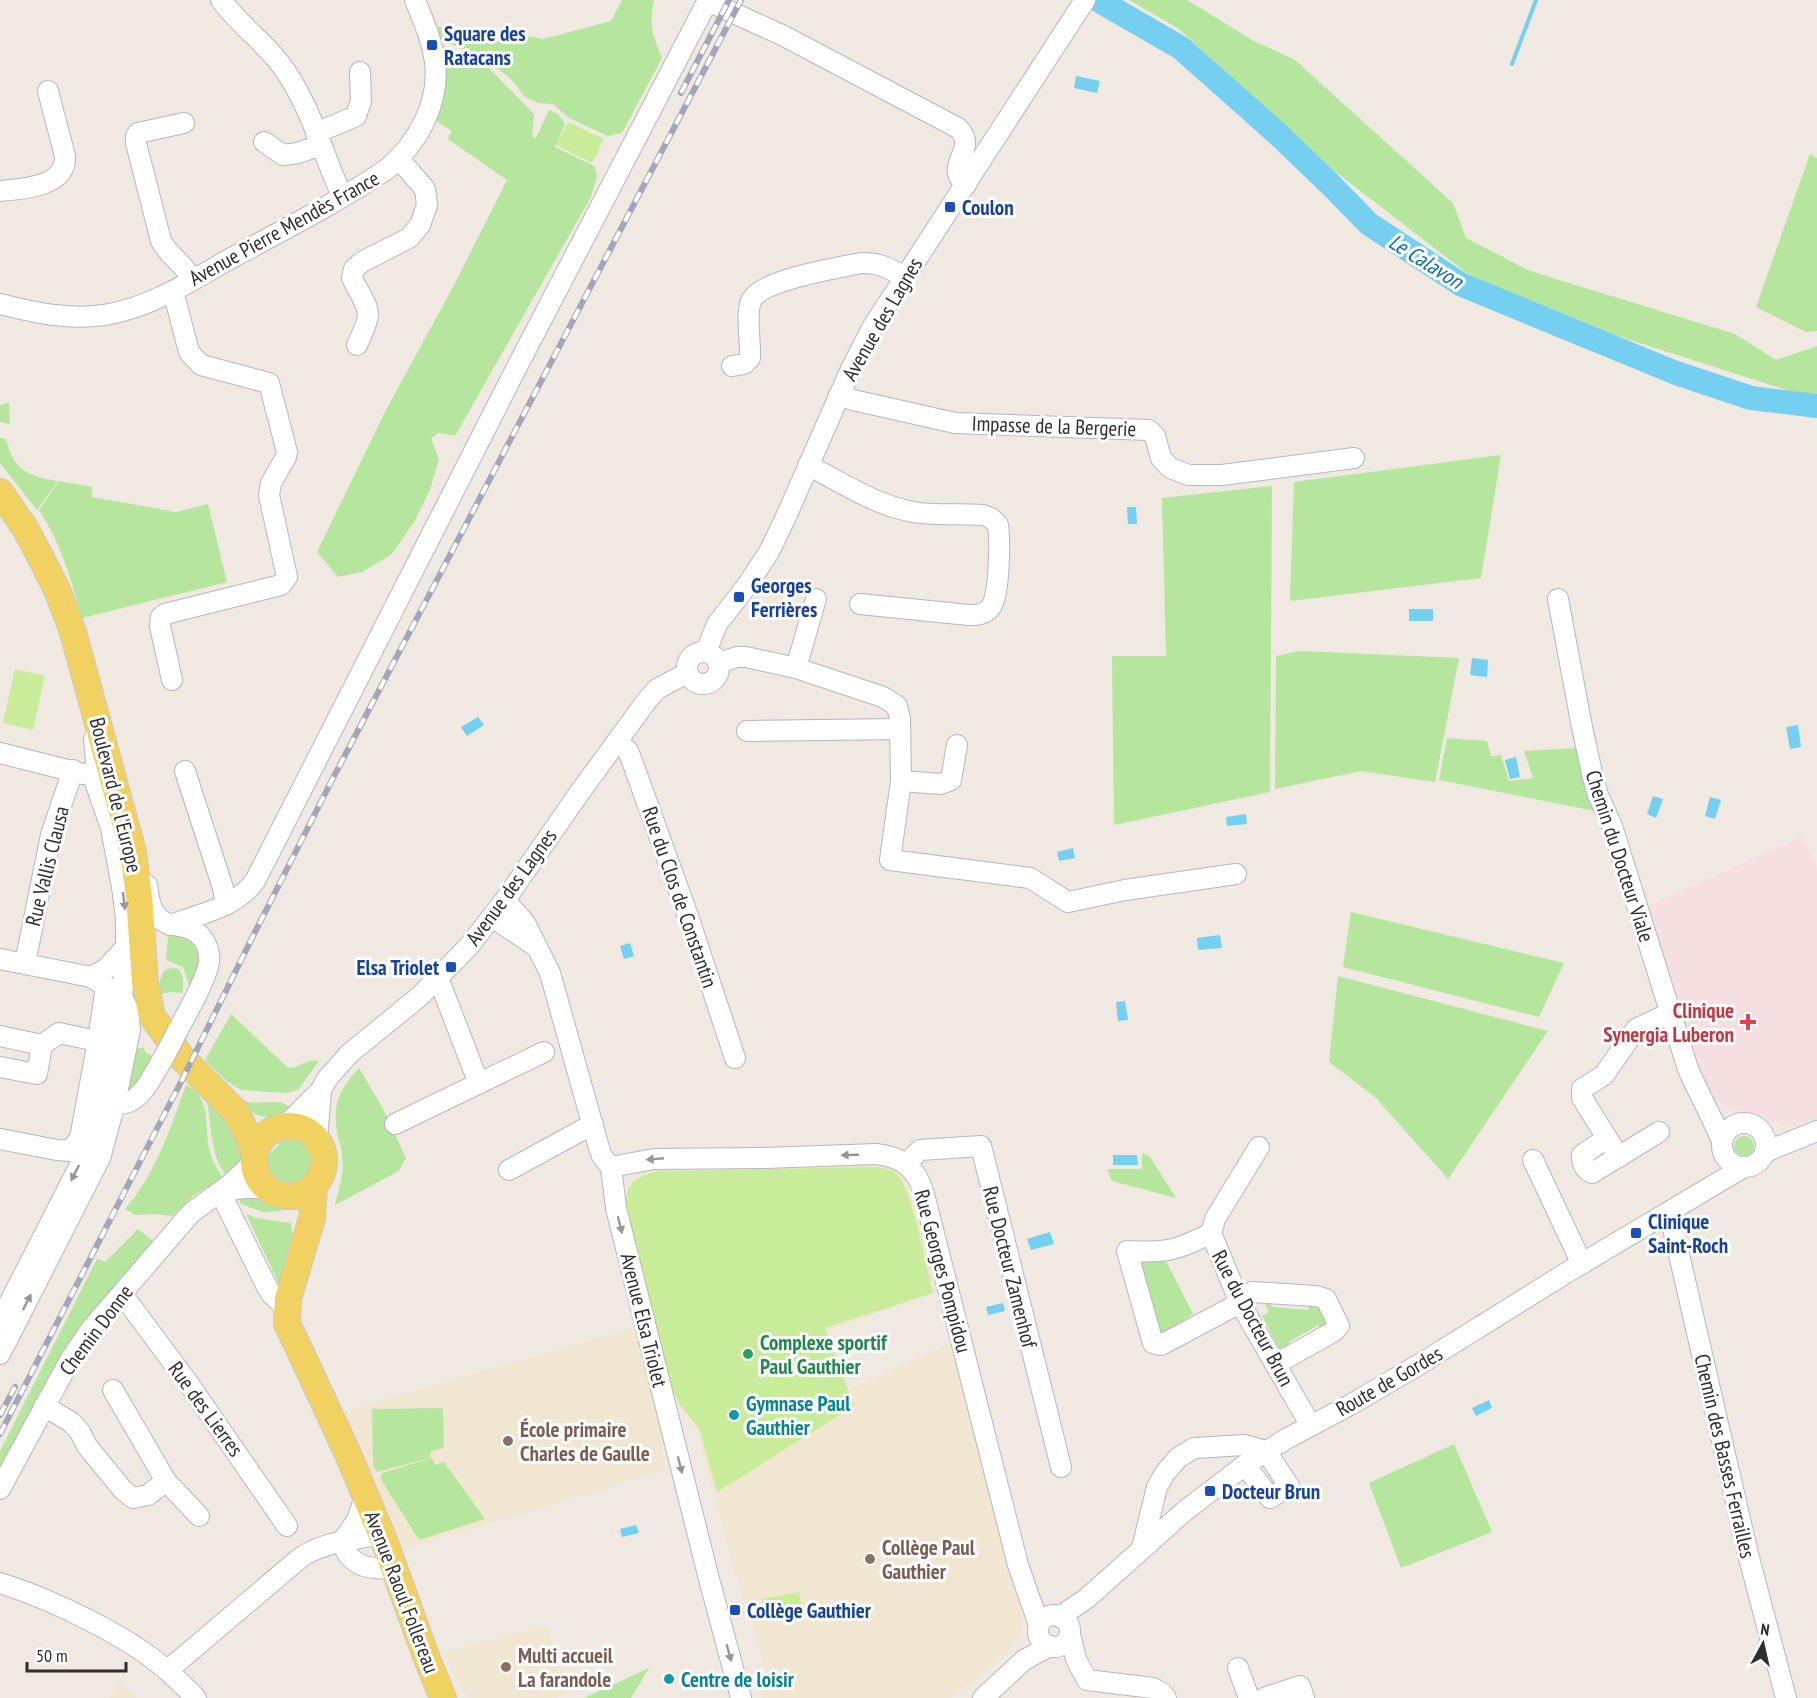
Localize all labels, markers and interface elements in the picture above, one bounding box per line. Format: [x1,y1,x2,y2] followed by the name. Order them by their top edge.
[444,20,526,71] place label: Square des Ratacans
[425,38,439,52] marker: Square des Ratacans
[184,164,384,292] street label: Avenue Pierre Mendès France
[962,194,1014,221] place label: Coulon
[943,200,957,214] marker: Coulon
[1384,227,1469,295] water label: Le Calavon
[836,253,928,385] street label: Avenue des Lagnes
[971,410,1137,442] street label: Impasse de la Bergerie
[751,572,817,623] place label: Georges Ferrières
[732,590,746,604] marker: Georges Ferrières
[84,715,148,875] street label: Boulevard de l'Europe
[1580,767,1660,945] street label: Chemin du Docteur Viale
[19,803,75,929] street label: Rue Vallis Clausa
[636,803,724,991] street label: Rue du Clos de Constantin
[460,823,562,951] street label: Avenue des Lagnes
[119,892,129,911] one-way arrow
[357,954,439,981] place label: Elsa Triolet
[444,960,458,974] marker: Elsa Triolet
[1603,997,1734,1048] place label: Clinique Synergia Luberon
[1739,1013,1757,1031] marker: Clinique Synergia Luberon
[840,1150,859,1159] one-way arrow
[645,1154,664,1164] one-way arrow
[71,1165,80,1182] one-way arrow
[977,1183,1043,1351] street label: Rue Docteur Zamenhof
[908,1186,978,1356] street label: Rue Georges Pompidou
[1648,1208,1728,1259] place label: Clinique Saint-Roch
[616,1215,626,1234] one-way arrow
[1629,1226,1643,1240] marker: Clinique Saint-Roch
[1206,1245,1300,1391] street label: Rue du Docteur Brun
[614,1250,674,1390] street label: Avenue Elsa Triolet
[53,1279,139,1381] street label: Chemin Donne
[22,1294,32,1311] one-way arrow
[760,1329,888,1380] place label: Complexe sportif Paul Gauthier
[1331,1340,1447,1422] street label: Route de Gordes
[741,1347,755,1361] marker: Complexe sportif Paul Gauthier
[1688,1351,1762,1561] street label: Chemin des Basses Ferrailles
[162,1356,250,1462] street label: Rue des Lierres
[746,1390,851,1441] place label: Gymnase Paul Gauthier
[727,1408,741,1422] marker: Gymnase Paul Gauthier
[520,1416,650,1467] place label: École primaire Charles de Gaulle
[501,1434,515,1448] marker: École primaire Charles de Gaulle
[676,1456,686,1474] one-way arrow
[1222,1478,1320,1505] place label: Docteur Brun
[1203,1484,1217,1498] marker: Docteur Brun
[359,1507,445,1677] street label: Avenue Raoul Follereau
[882,1534,976,1585] place label: Collège Paul Gauthier
[863,1552,877,1566] marker: Collège Paul Gauthier
[747,1597,872,1624] place label: Collège Gauthier
[728,1603,742,1617] marker: Collège Gauthier
[1733,1614,1793,1674] north arrow
[1759,1619,1771,1640] text: N
[27,1635,126,1673] scale bar
[518,1642,614,1693] place label: Multi accueil La farandole
[36,1644,68,1667] text: 50 m
[725,1644,735,1663] one-way arrow
[499,1660,513,1674] marker: Multi accueil La farandole
[681,1666,795,1693] place label: Centre de loisir
[662,1672,676,1686] marker: Centre de loisir

